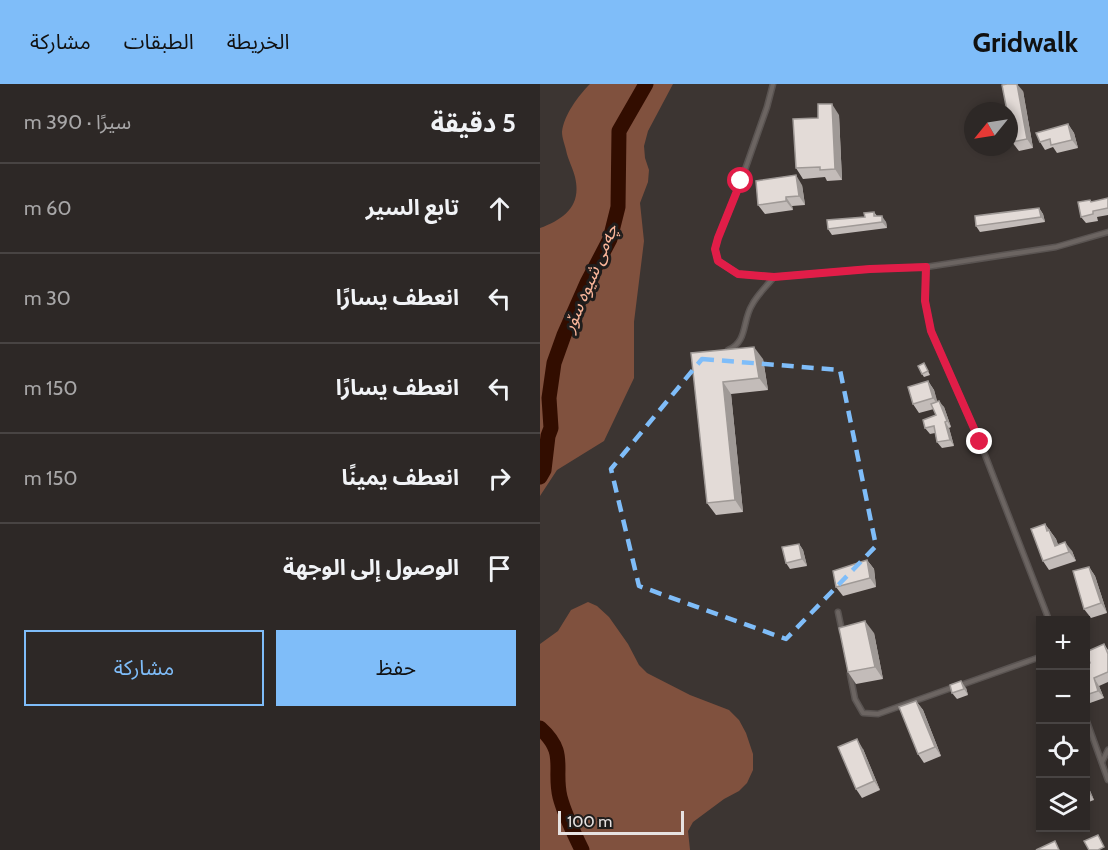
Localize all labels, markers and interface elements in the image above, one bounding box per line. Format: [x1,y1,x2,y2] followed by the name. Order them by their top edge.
[973,25,1078,59] text: Gridwalk
[30,29,91,54] text: مشاركة
[124,29,194,54] text: الطبقات
[227,29,290,54] text: الخريطة
[964,102,1018,156] north arrow
[431,107,516,139] text: 5 دقيقة
[24,110,131,134] text: سيرًا · 390 m
[727,167,753,193] route start
[483,192,516,225] icon: ahead
[366,194,459,221] text: تابع السير
[24,196,71,220] text: 60 m
[557,220,624,338] water label: چەمی شیوە سۆر
[483,282,516,315] icon: left
[336,284,459,311] text: انعطف يسارًا
[24,286,71,310] text: 30 m
[483,372,516,405] icon: left
[336,374,459,401] text: انعطف يسارًا
[24,376,77,400] text: 150 m
[966,428,992,454] route end
[483,462,516,495] icon: right
[342,464,459,491] text: انعطف يمينًا
[24,466,77,490] text: 150 m
[483,552,516,585] icon: arrive
[283,554,459,581] text: الوصول إلى الوجهة
[1036,616,1090,832] map controls
[1036,616,1090,670] button: +
[24,630,264,706] button: مشاركة
[276,630,516,706] button: حفظ
[1036,670,1090,724] button: −
[1036,724,1090,778] button: locate
[1036,778,1090,832] button: layers
[558,808,684,836] scale bar
[567,812,612,831] text: 100 m

